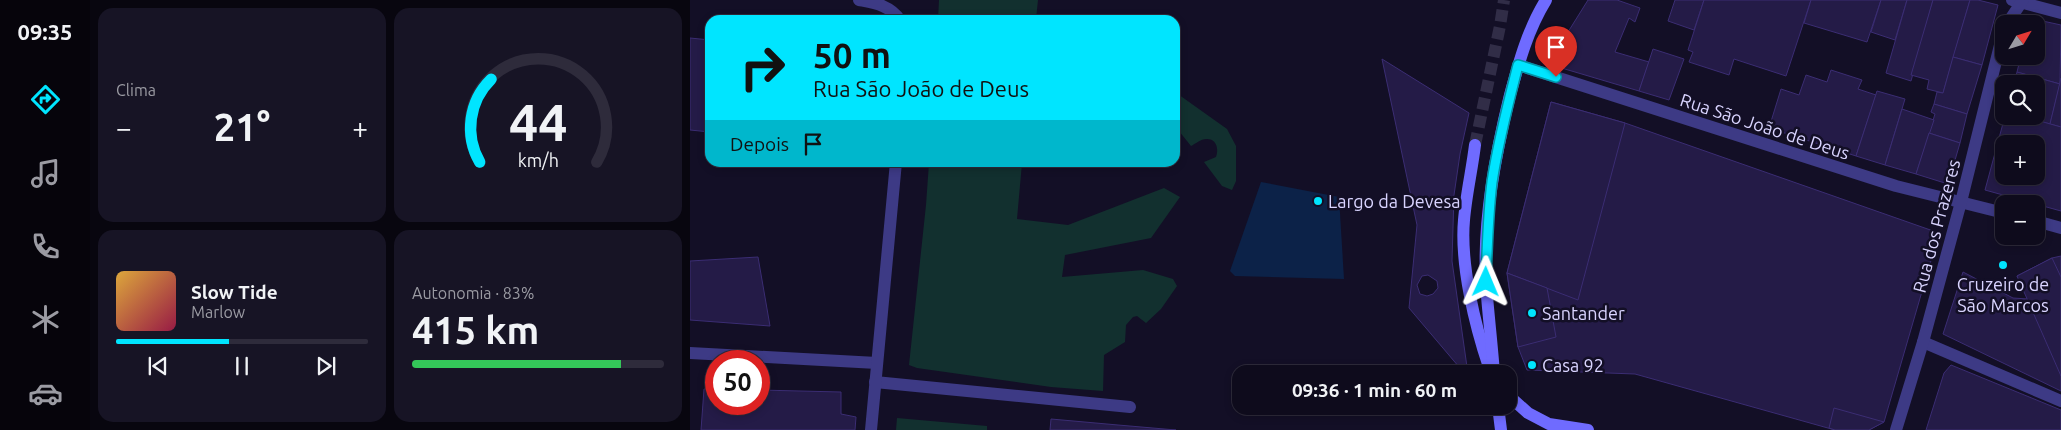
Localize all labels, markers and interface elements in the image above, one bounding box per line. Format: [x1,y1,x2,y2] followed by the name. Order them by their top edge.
[1995,15,2045,65] north arrow
[1995,15,2045,245] map controls
[17,19,73,44] text: 09:35
[1535,26,1577,77] pin
[1542,33,1570,61] icon: arrive
[730,35,795,100] icon: right
[813,35,891,75] text: 50 m
[1995,75,2045,125] button: search
[813,76,1029,101] text: Rua São João de Deus
[116,81,156,99] text: Clima
[28,82,63,117] icon: directions
[1678,89,1852,163] street label: Rua São João de Deus
[509,93,567,151] text: 44
[214,106,270,148] text: 21°
[116,112,132,143] text: −
[352,112,368,143] text: +
[799,130,827,158] icon: arrive
[730,133,789,155] text: Depois
[1995,135,2045,185] button: +
[517,150,559,170] text: km/h
[28,156,63,191] icon: music
[1909,157,1963,295] street label: Rua dos Prazeres
[1328,191,1461,211] place label: Largo da Devesa
[1312,195,1324,207] marker: Largo da Devesa
[1995,195,2045,245] button: −
[28,229,63,264] icon: phone
[1459,255,1511,307] position arrow
[1997,259,2009,271] marker: Cruzeiro de São Marcos
[1957,274,2049,315] place label: Cruzeiro de São Marcos
[191,281,278,303] text: Slow Tide
[412,284,534,302] text: Autonomia · 83%
[28,302,63,337] icon: climate
[191,303,245,321] text: Marlow
[1542,303,1625,323] place label: Santander
[1526,307,1538,319] marker: Santander
[412,309,539,351] text: 415 km
[705,350,770,415] speed limit sign: 50
[144,352,172,380] icon: previous
[228,352,256,380] icon: pause
[312,352,340,380] icon: next
[1542,355,1604,375] place label: Casa 92
[1526,359,1538,371] marker: Casa 92
[28,376,63,411] icon: car
[1292,379,1457,401] text: 09:36 · 1 min · 60 m

